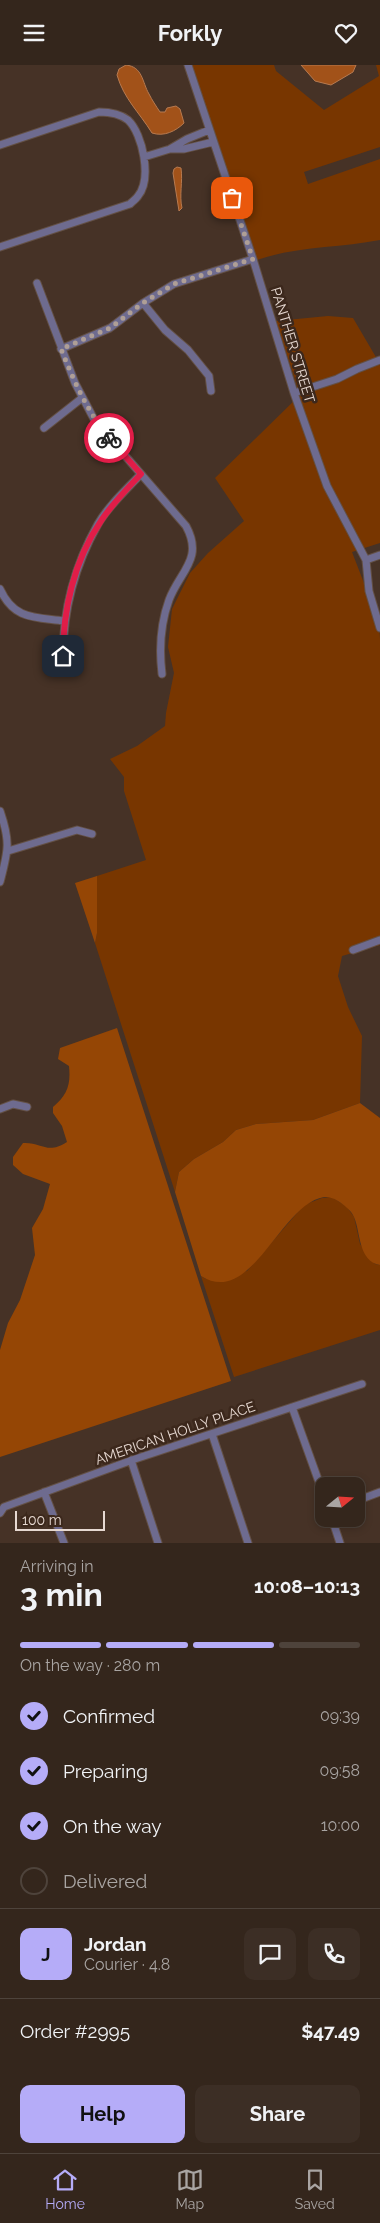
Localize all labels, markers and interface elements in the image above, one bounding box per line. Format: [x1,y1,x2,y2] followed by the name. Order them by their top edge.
[20,19,48,47] icon: menu
[332,19,360,47] icon: heart
[158,20,222,46] text: Forkly
[211,177,253,219] pin
[218,184,246,212] icon: bag
[268,285,318,405] street label: PANTHER STREET
[84,413,134,463] courier
[95,424,123,452] icon: bike
[42,635,84,677] pin
[49,642,77,670] icon: home
[93,1398,257,1468] street label: AMERICAN HOLLY PLACE
[315,1477,365,1527] north arrow
[315,1477,365,1527] map controls
[15,1508,105,1531] scale bar
[22,1512,62,1528] text: 100 m
[20,1557,94,1576] text: Arriving in
[254,1575,360,1597] text: 10:08–10:13
[20,1576,103,1613] text: 3 min
[20,1656,160,1675] text: On the way · 280 m
[20,1702,48,1730] icon: check
[63,1705,155,1727] text: Confirmed
[320,1706,360,1725] text: 09:39
[20,1757,48,1785] icon: check
[63,1760,148,1782] text: Preparing
[320,1761,360,1780] text: 09:58
[20,1812,48,1840] icon: check
[63,1815,162,1837] text: On the way
[321,1816,360,1835] text: 10:00
[63,1870,147,1892] text: Delivered
[244,1928,296,1980] button: chat
[308,1928,360,1980] button: phone
[84,1933,147,1955] text: Jordan
[41,1943,51,1965] text: J
[84,1955,170,1974] text: Courier · 4.8
[20,2020,130,2042] text: Order #2995
[301,2020,360,2042] text: $47.49
[20,2085,185,2143] button: Help
[195,2085,360,2143] button: Share
[45,2166,85,2212] tab: Home
[176,2166,204,2212] tab: Map
[295,2166,335,2212] tab: Saved

